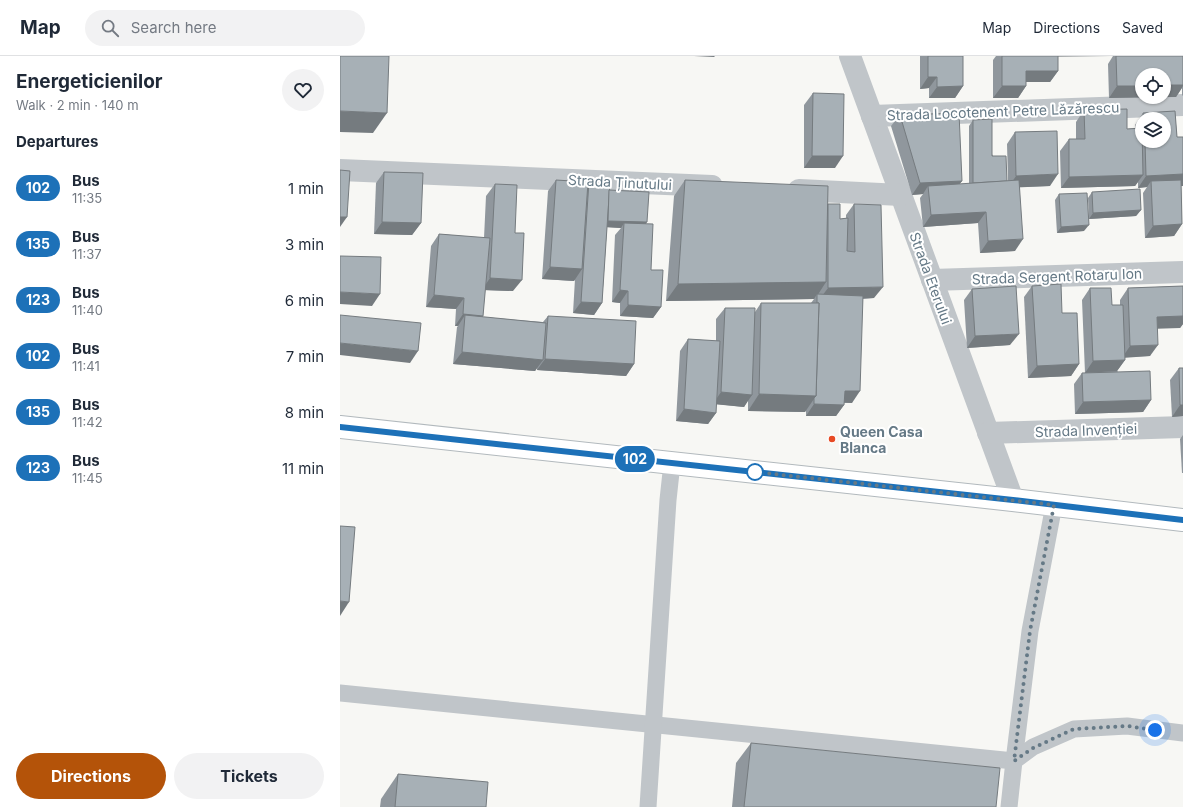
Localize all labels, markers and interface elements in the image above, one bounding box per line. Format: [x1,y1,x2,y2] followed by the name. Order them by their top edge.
[85,10,365,46] search box
[20,16,61,39] text: Map
[99,17,121,39] icon: search
[131,18,216,37] text: Search here
[982,19,1011,36] text: Map
[1033,19,1100,36] text: Directions
[1122,19,1163,36] text: Saved
[1135,68,1171,148] map controls
[1135,68,1171,104] button: locate
[282,69,324,111] button: heart
[16,70,163,93] text: Energeticienilor
[16,97,139,113] text: Walk · 2 min · 140 m
[886,98,1120,124] street label: Strada Locotenent Petre Lăzărescu
[1135,112,1171,148] button: layers
[16,132,98,151] text: Departures
[72,171,100,190] text: Bus
[568,171,672,194] street label: Strada Ținutului
[26,179,50,196] text: 102
[288,179,324,198] text: 1 min
[72,190,102,206] text: 11:35
[72,227,100,246] text: Bus
[906,230,956,326] street label: Strada Eterului
[26,235,50,252] text: 135
[285,235,324,254] text: 3 min
[72,246,102,262] text: 11:37
[972,265,1142,287] street label: Strada Sergent Rotaru Ion
[72,283,100,302] text: Bus
[26,291,50,308] text: 123
[285,291,324,310] text: 6 min
[72,302,103,318] text: 11:40
[72,339,100,358] text: Bus
[26,347,50,364] text: 102
[286,347,324,366] text: 7 min
[72,358,100,374] text: 11:41
[72,395,100,414] text: Bus
[26,403,50,420] text: 135
[285,403,324,422] text: 8 min
[72,414,103,430] text: 11:42
[1035,420,1138,441] street label: Strada Invenției
[840,423,923,456] place label: Queen Casa Blanca
[827,434,837,444] marker: Queen Casa Blanca
[612,446,658,472] line badge: 102
[623,450,647,467] text: 102
[72,451,100,470] text: Bus
[26,459,50,476] text: 123
[282,459,324,478] text: 11 min
[746,463,764,481] unlabelled marker
[72,470,103,486] text: 11:45
[1145,720,1165,740] your location
[16,753,166,799] button: Directions
[174,753,324,799] button: Tickets

